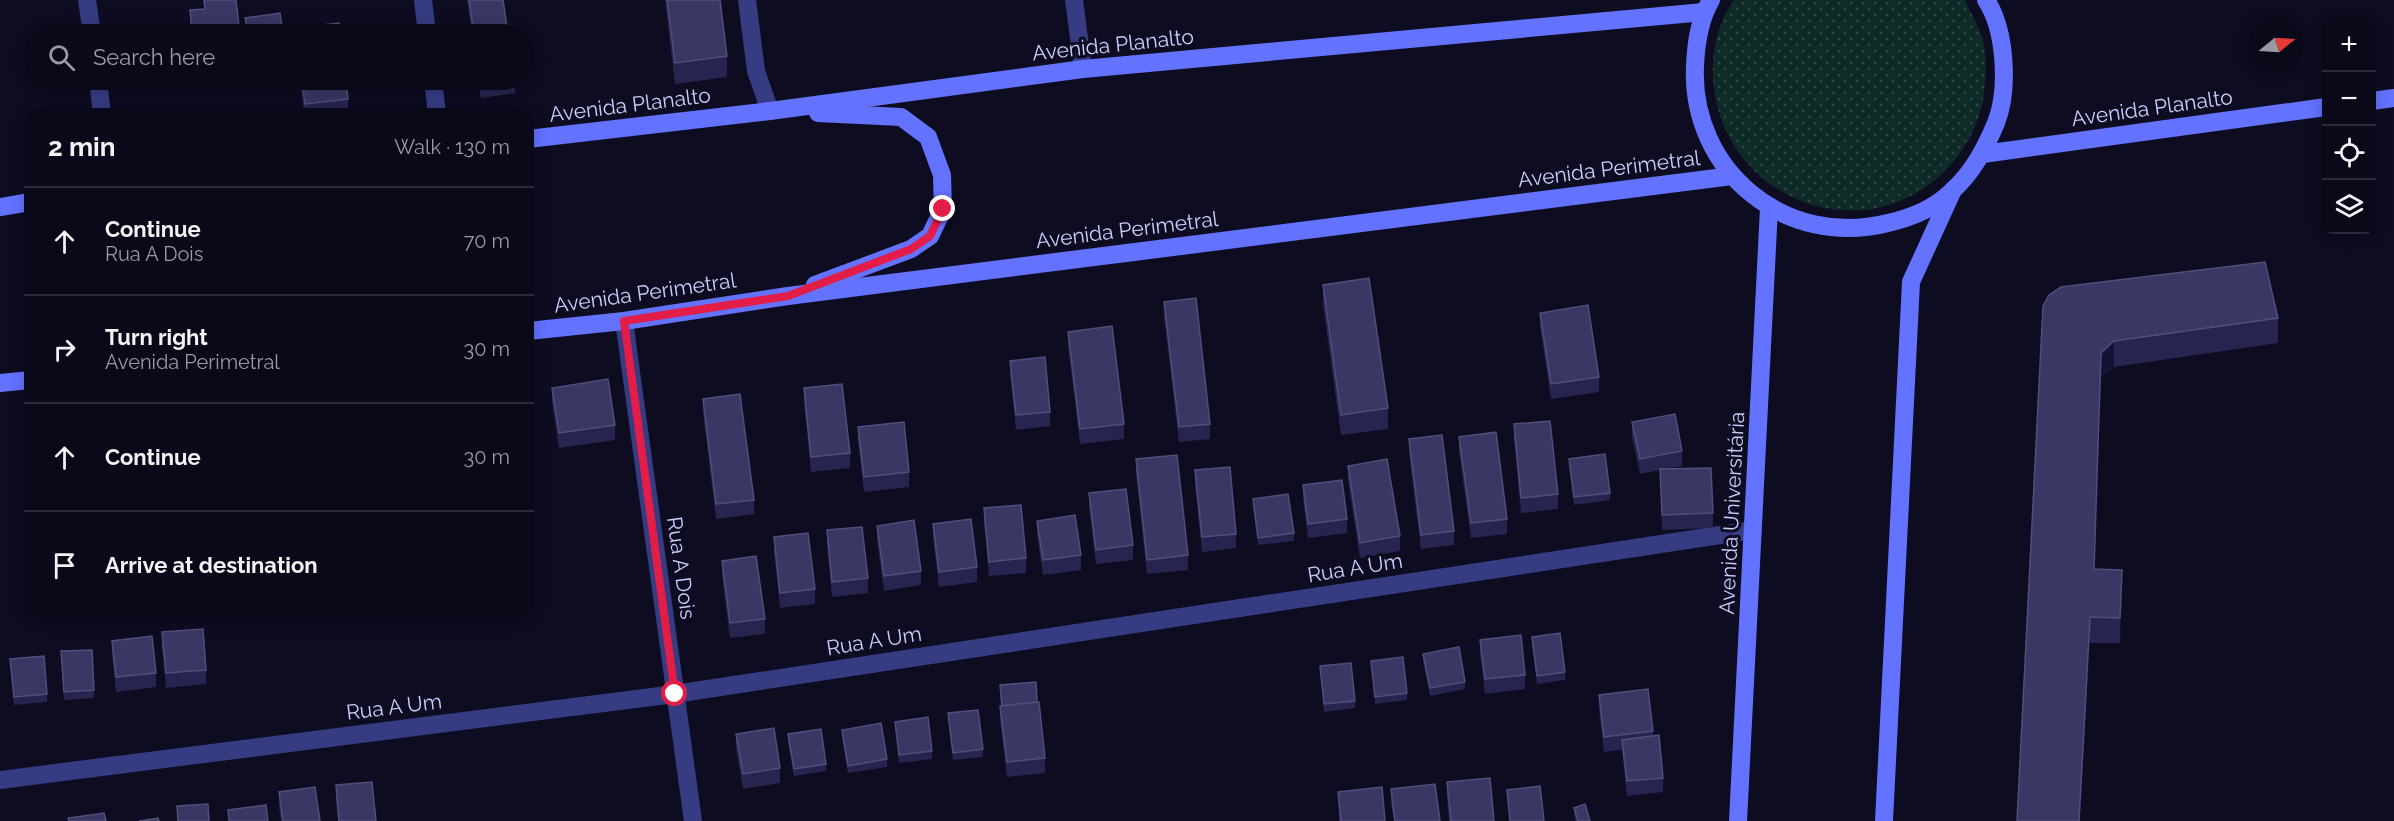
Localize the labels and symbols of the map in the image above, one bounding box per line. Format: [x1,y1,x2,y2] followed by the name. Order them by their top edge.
[2250,18,2304,72] north arrow
[1031,24,1195,65] street label: Avenida Planalto
[548,82,712,127] street label: Avenida Planalto
[2070,84,2234,131] street label: Avenida Planalto
[1516,145,1702,192] street label: Avenida Perimetral
[929,195,955,221] route end
[1034,206,1220,253] street label: Avenida Perimetral
[552,267,738,318] street label: Avenida Perimetral
[1714,411,1749,615] street label: Avenida Universitária
[662,515,701,621] street label: Rua A Dois
[1306,548,1404,587] street label: Rua A Um
[825,621,923,660] street label: Rua A Um
[661,680,687,706] route start
[345,688,443,725] street label: Rua A Um

